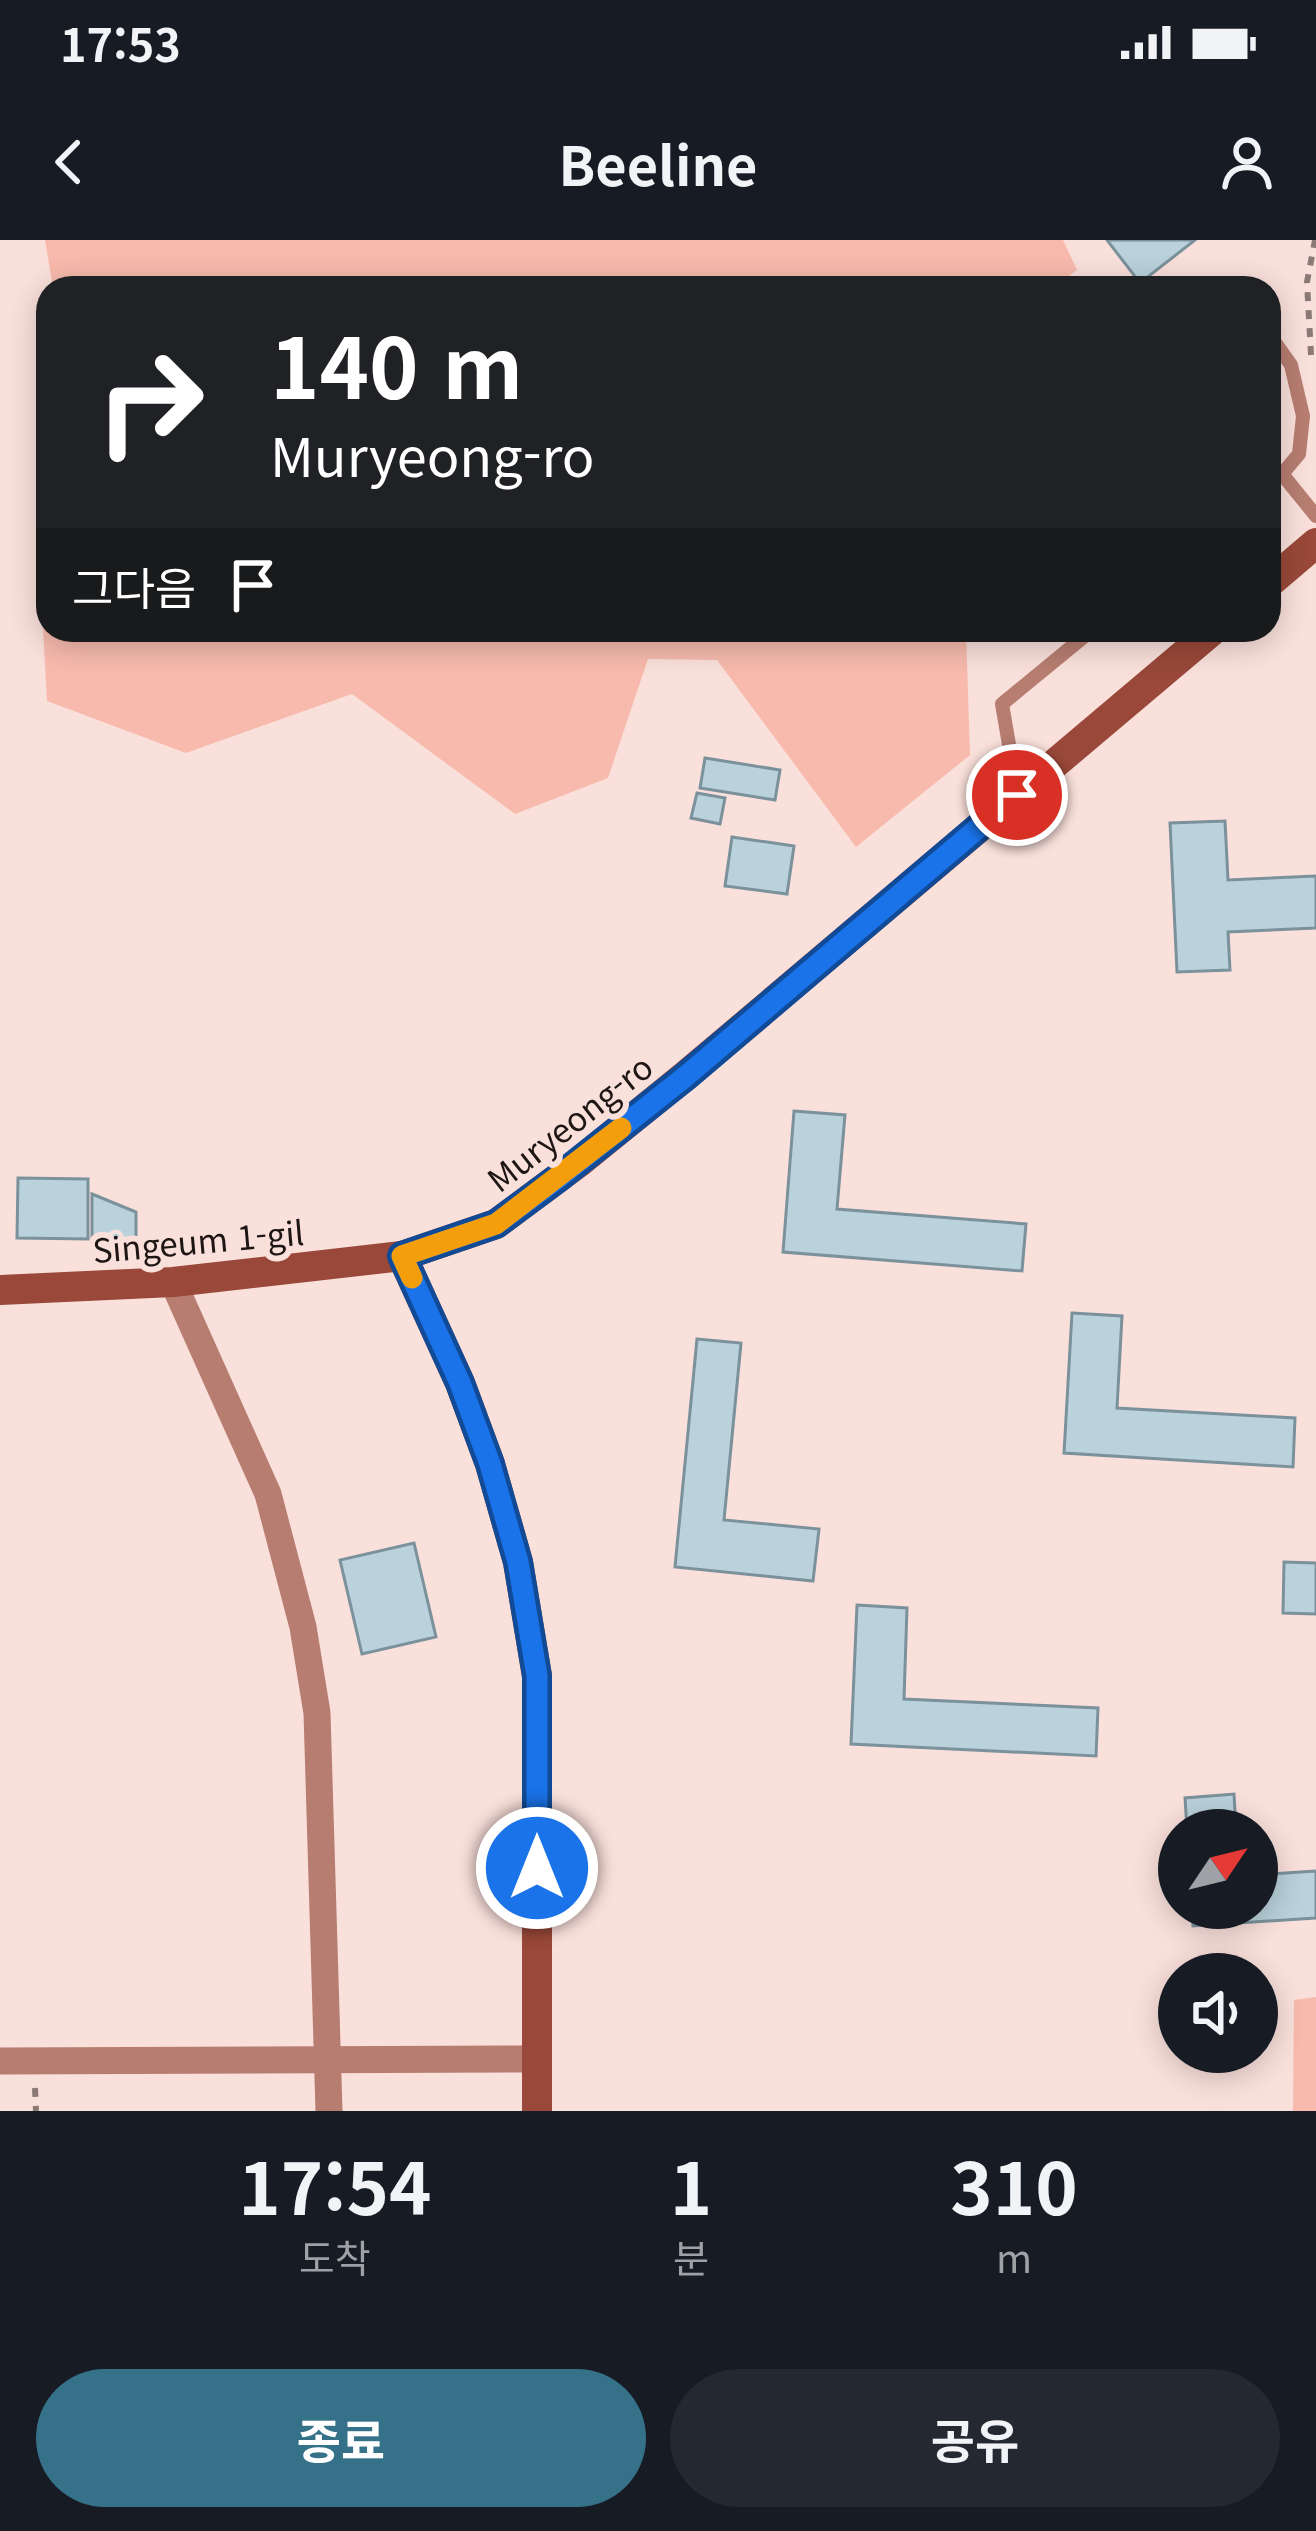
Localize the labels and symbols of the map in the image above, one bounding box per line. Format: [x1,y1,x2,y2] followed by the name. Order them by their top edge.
[966,744,1068,846] pin
[476,1042,662,1202] street label: Muryeong-ro
[90,1207,306,1273] street label: Singeum 1-gil
[474,1805,600,1931] position arrow
[1158,1809,1278,1929] north arrow

